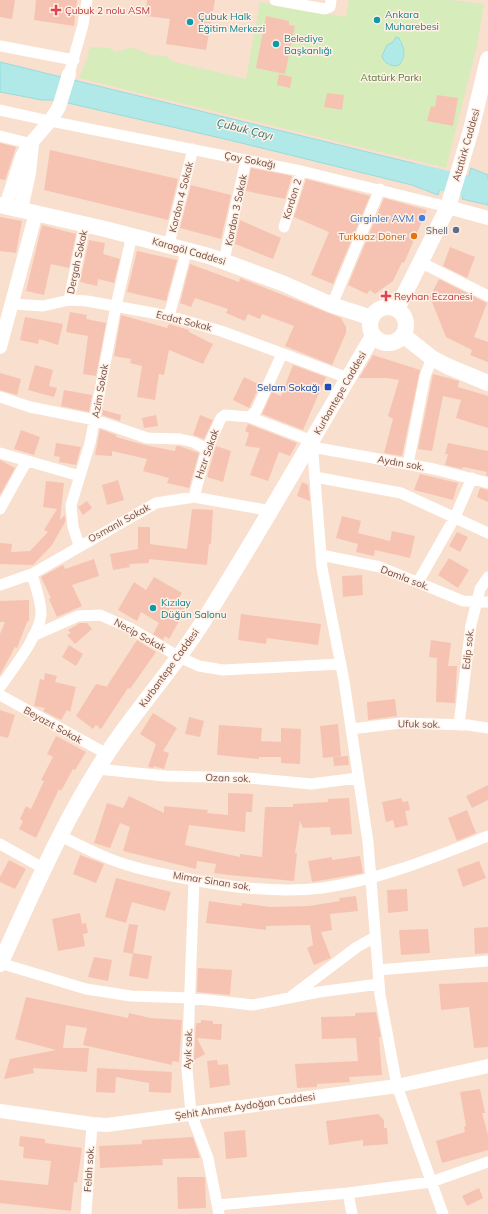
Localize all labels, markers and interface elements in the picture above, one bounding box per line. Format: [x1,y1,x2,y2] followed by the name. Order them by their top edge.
[50,4,62,16] marker: Çubuk 2 nolu ASM
[65,4,150,17] place label: Çubuk 2 nolu ASM
[385,8,439,33] place label: Ankara Muharebesi
[198,10,265,35] place label: Çubuk Halk Eğitim Merkezi
[372,15,382,25] marker: Ankara Muharebesi
[185,17,195,27] marker: Çubuk Halk Eğitim Merkezi
[284,32,332,57] place label: Belediye Başkanlığı
[271,39,281,49] marker: Belediye Başkanlığı
[361,71,421,84] park label: Atatürk Parkı
[449,107,483,183] street label: Atatürk Caddesi
[215,115,275,143] water label: Çubuk Çayı
[223,149,277,171] street label: Çay Sokağı
[166,159,196,234] street label: Kordon 4 Sokak
[222,172,250,247] street label: Kordon 3 Sokak
[280,177,304,221] street label: Kordon 2
[350,212,414,225] place label: Girginler AVM
[417,213,427,223] marker: Girginler AVM
[426,224,448,237] place label: Shell
[451,225,461,235] marker: Shell
[64,228,90,295] street label: Dergah Sokak
[338,230,406,243] place label: Turkuaz Döner
[409,231,419,241] marker: Turkuaz Döner
[151,234,227,268] street label: Karagöl Caddesi
[394,290,472,303] place label: Reyhan Eczanesi
[381,291,391,301] marker: Reyhan Eczanesi
[155,308,214,334] street label: Ecdat Sokak
[311,349,369,437] street label: Kurbantepe Caddesi
[89,362,111,419] street label: Azim Sokak
[257,381,320,394] place label: Selam Sokağı
[323,382,333,392] marker: Selam Sokağı
[192,426,222,481] street label: Hızır Sokak
[377,452,425,474] street label: Aydın sok.
[86,500,153,545] street label: Osmanlı Sokak
[379,563,431,593] street label: Damla sok.
[161,596,226,621] place label: Kızılay Düğün Salonu
[148,603,158,613] marker: Kızılay Düğün Salonu
[112,615,169,655] street label: Necip Sokak
[136,626,202,710] street label: Kurbantepe Caddesi
[459,628,477,670] street label: Edip sok.
[21,703,85,747] street label: Beyazıt Sokak
[398,717,440,731] street label: Ufuk sok.
[205,771,251,785] street label: Ozan sok.
[172,868,252,894] street label: Mimar Sinan sok.
[181,1028,195,1070] street label: Ayık sok.
[174,1090,316,1122] street label: Şehit Ahmet Aydoğan Caddesi
[81,1146,97,1192] street label: Felah sok.

